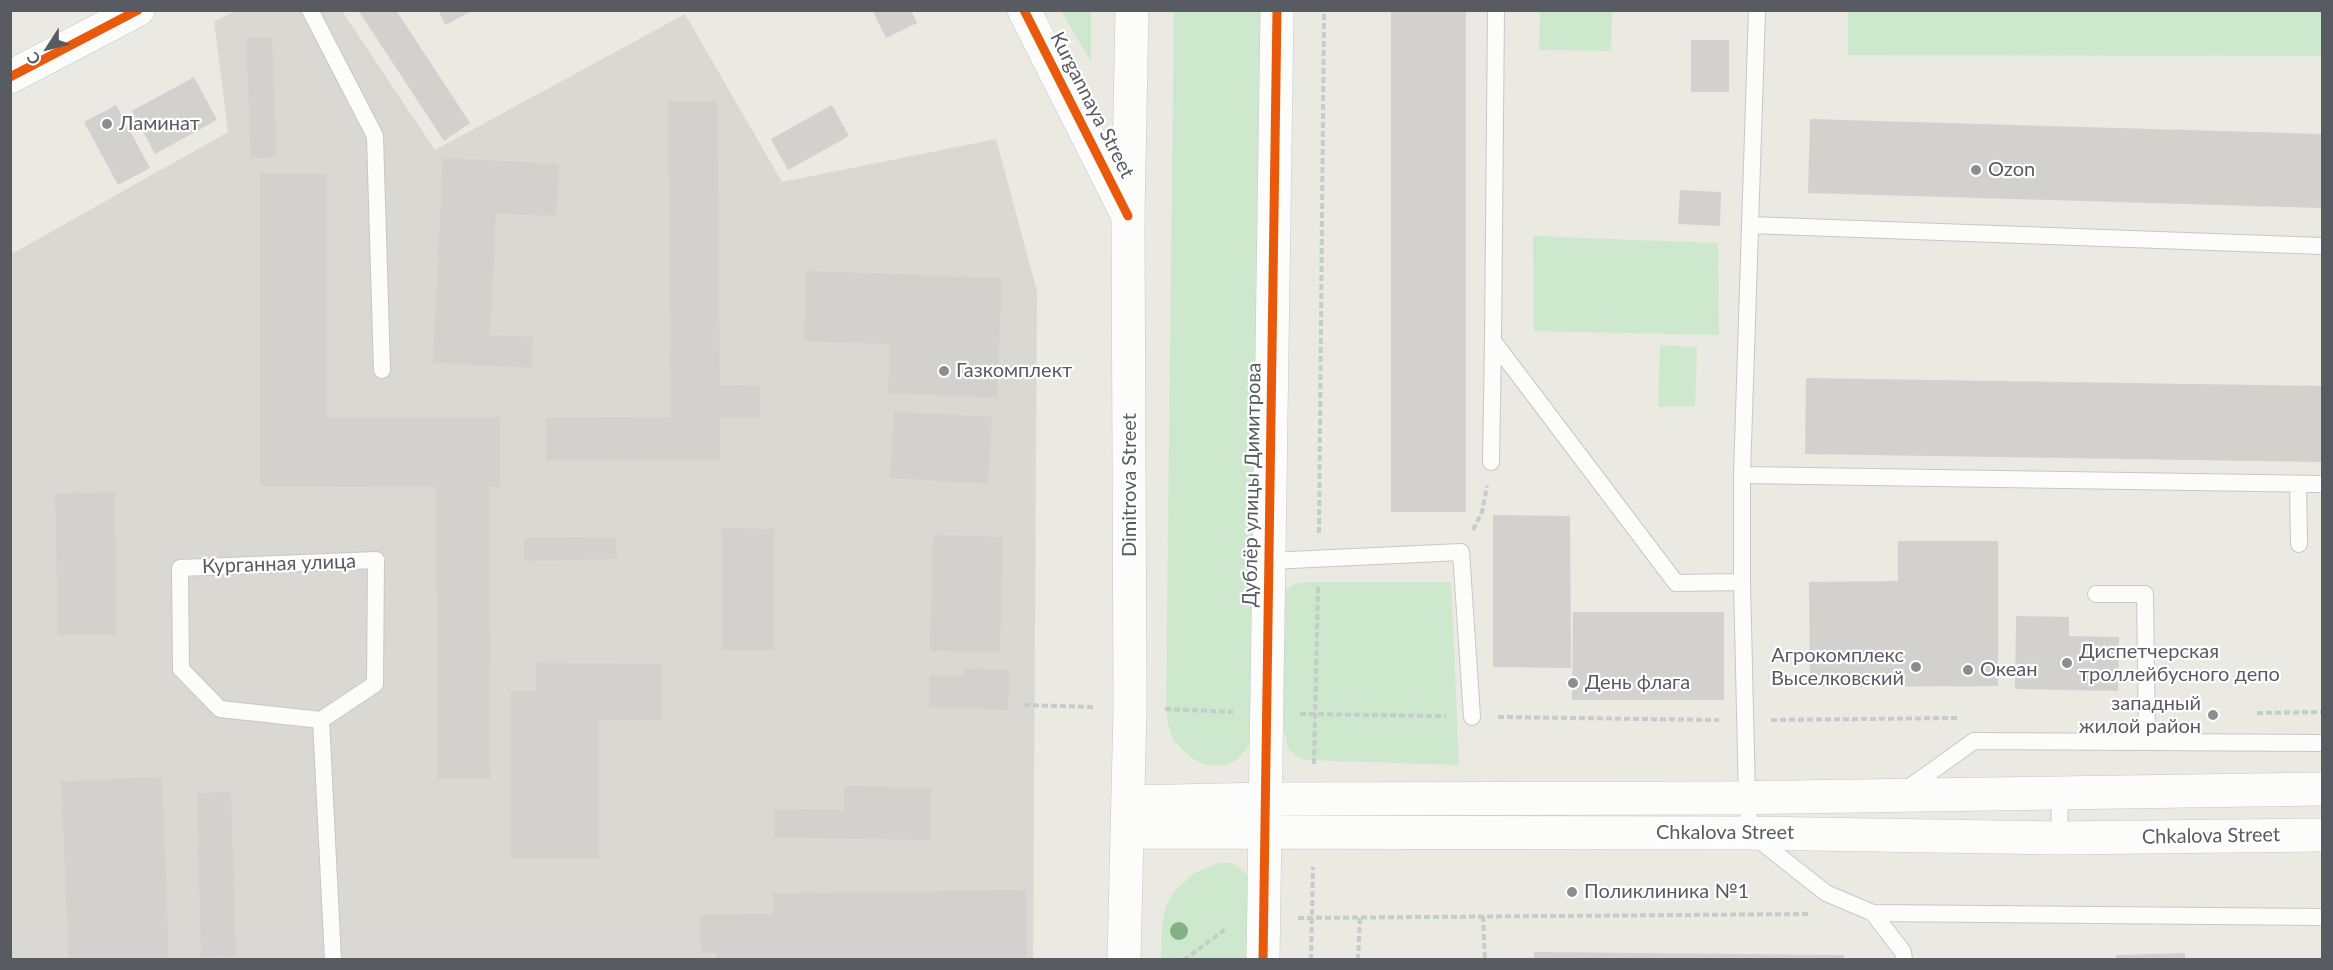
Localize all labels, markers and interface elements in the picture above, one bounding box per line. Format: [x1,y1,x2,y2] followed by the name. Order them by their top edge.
[18,18,78,78] north arrow
[1045,28,1139,182] street label: Kurgannaya Street
[22,49,44,69] text: С
[119,112,200,136] place label: Ламинат
[100,117,114,131] marker: Ламинат
[1988,158,2035,182] place label: Ozon
[1969,163,1983,177] marker: Ozon
[956,359,1072,383] place label: Газкомплект
[1238,363,1266,607] street label: Дублёр улицы Димитрова
[937,364,951,378] marker: Газкомплект
[1118,413,1142,557] street label: Dimitrova Street
[202,549,356,579] street label: Курганная улица
[2079,640,2280,687] place label: Диспетчерская троллейбусного депо
[1771,644,1904,691] place label: Агрокомплекс Выселковский
[2060,656,2074,670] marker: Диспетчерская троллейбусного депо
[1980,658,2038,682] place label: Океан
[1909,660,1923,674] marker: Агрокомплекс Выселковский
[1961,663,1975,677] marker: Океан
[1585,671,1690,695] place label: День флага
[1566,676,1580,690] marker: День флага
[2079,692,2201,739] place label: западный жилой район
[2206,708,2220,722] marker: западный жилой район
[1656,821,1794,845] street label: Chkalova Street
[2142,823,2280,849] street label: Chkalova Street
[1584,880,1749,904] place label: Поликлиника №1
[1565,885,1579,899] marker: Поликлиника №1

